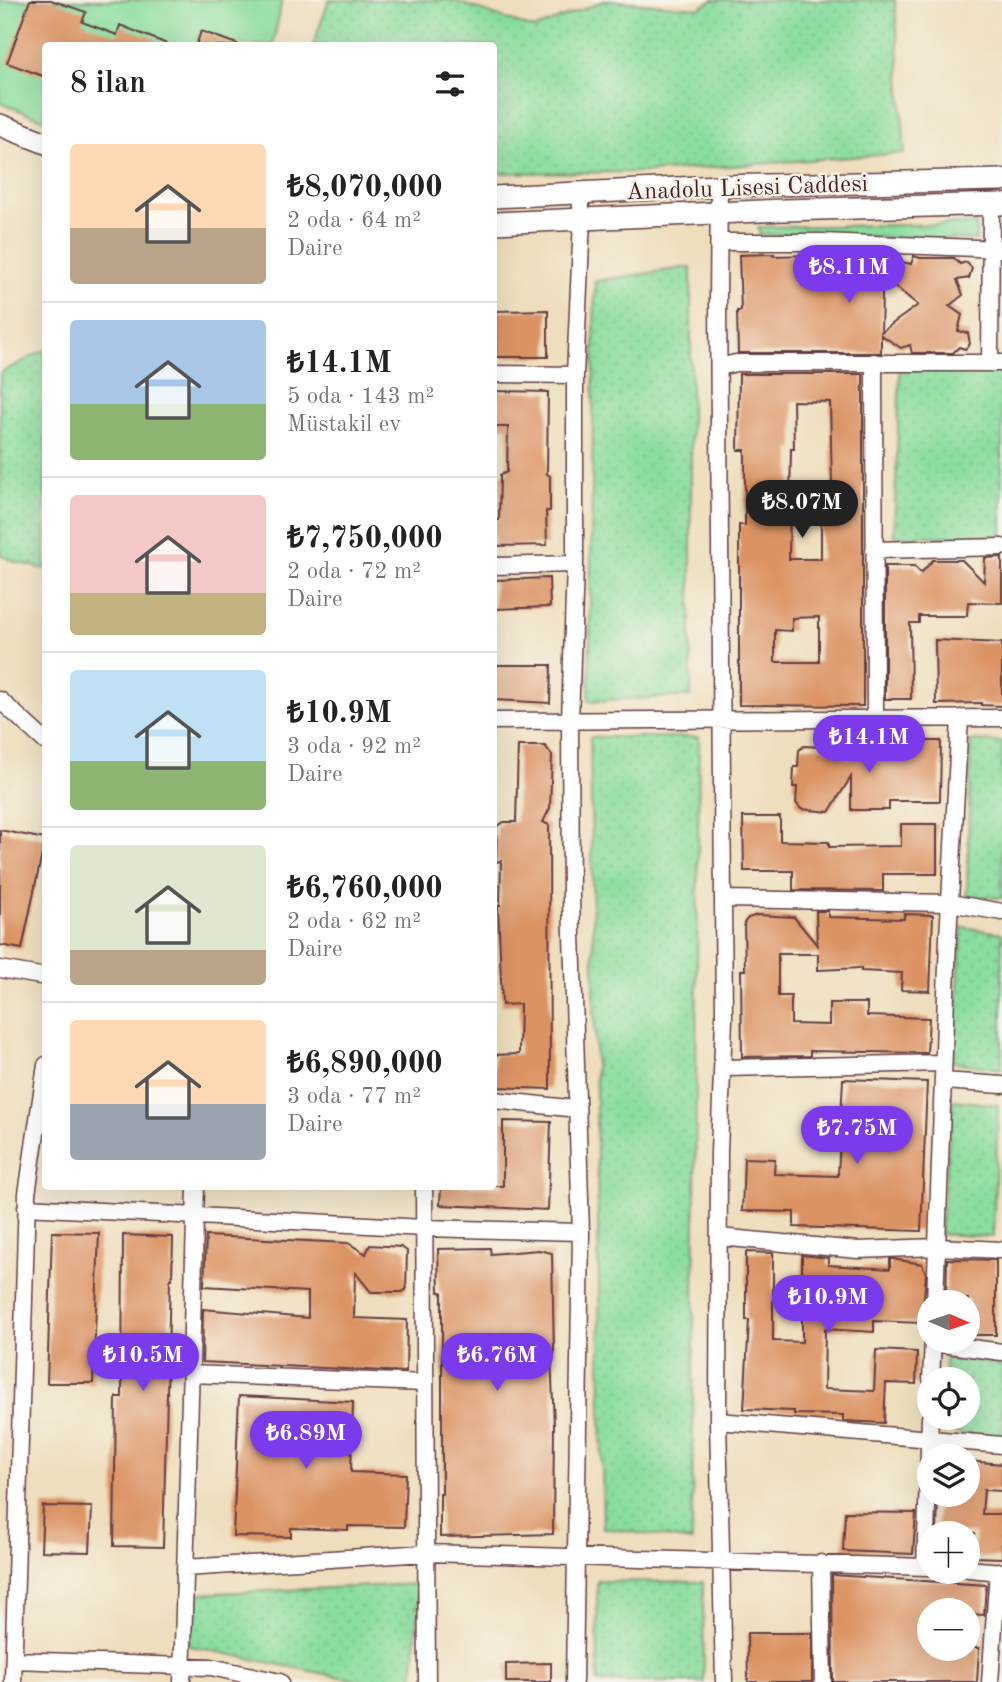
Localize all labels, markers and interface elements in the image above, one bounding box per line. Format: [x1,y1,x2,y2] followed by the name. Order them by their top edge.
[431,65,469,103] icon: filters
[70,69,146,99] text: 8 ilan
[126,172,210,256] icon: home
[287,173,443,203] text: ₺8,070,000
[626,173,869,205] street label: Anadolu Lisesi Caddesi
[287,209,421,232] text: 2 oda · 64 m²
[287,237,343,260] text: Daire
[792,246,906,305] pin: ₺8.11M
[809,256,889,279] text: ₺8.11M
[126,348,210,432] icon: home
[287,349,391,379] text: ₺14.1M
[287,385,434,408] text: 5 oda · 143 m²
[287,413,402,436] text: Müstakil ev
[745,480,859,540] pin: ₺8.07M
[762,491,842,514] text: ₺8.07M
[126,523,210,607] icon: home
[287,524,443,554] text: ₺7,750,000
[287,560,421,583] text: 2 oda · 72 m²
[287,588,343,611] text: Daire
[126,698,210,782] icon: home
[287,699,391,729] text: ₺10.9M
[812,716,926,775] pin: ₺14.1M
[829,726,909,749] text: ₺14.1M
[287,735,421,758] text: 3 oda · 92 m²
[287,763,343,786] text: Daire
[126,873,210,957] icon: home
[287,874,443,904] text: ₺6,760,000
[287,910,421,933] text: 2 oda · 62 m²
[287,938,343,961] text: Daire
[126,1048,210,1132] icon: home
[287,1049,443,1079] text: ₺6,890,000
[287,1085,421,1108] text: 3 oda · 77 m²
[800,1106,914,1166] pin: ₺7.75M
[287,1113,343,1136] text: Daire
[817,1117,897,1140] text: ₺7.75M
[771,1276,885,1335] pin: ₺10.9M
[788,1286,868,1309] text: ₺10.9M
[917,1290,980,1353] north arrow
[917,1290,980,1661] map controls
[86,1334,200,1393] pin: ₺10.5M
[440,1334,554,1393] pin: ₺6.76M
[103,1344,183,1367] text: ₺10.5M
[457,1344,537,1367] text: ₺6.76M
[917,1367,980,1430] button: locate
[249,1412,363,1471] pin: ₺6.89M
[266,1422,346,1445] text: ₺6.89M
[917,1444,980,1507] button: layers
[917,1521,980,1584] button: +
[917,1598,980,1661] button: −

